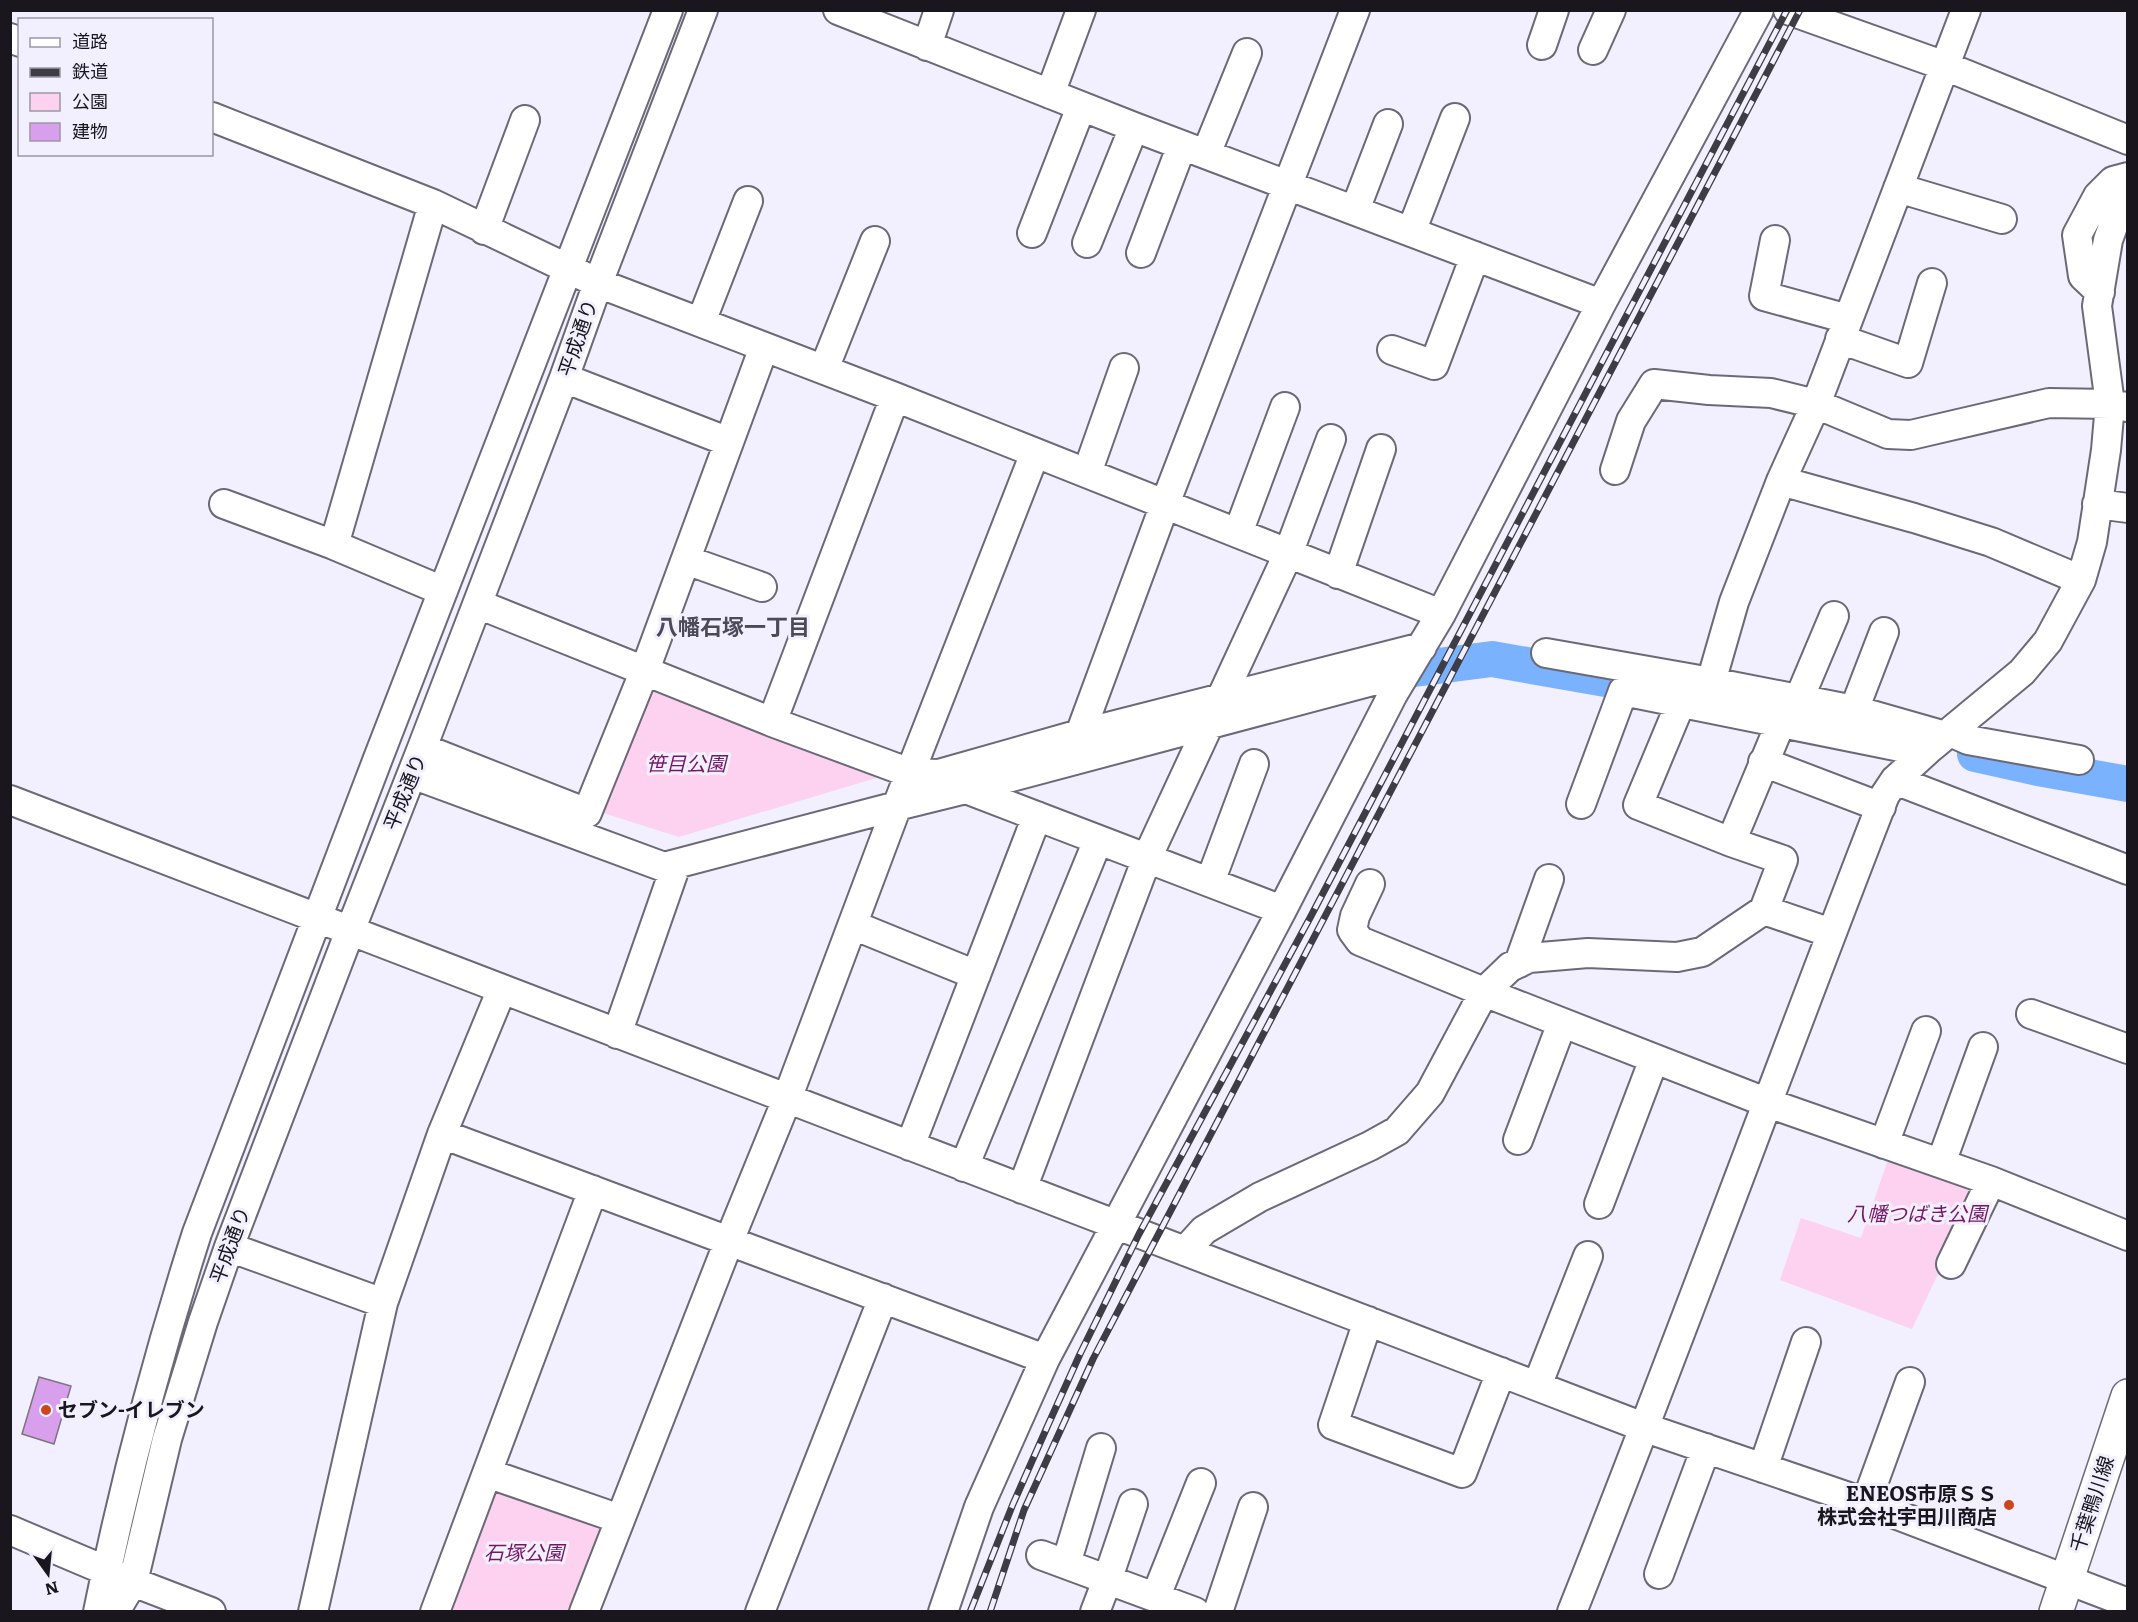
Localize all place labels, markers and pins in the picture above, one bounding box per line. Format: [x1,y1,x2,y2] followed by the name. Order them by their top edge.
[58,1393,205,1423] place label: セブン-イレブン
[39,1403,53,1417] marker: セブン-イレブン
[1817,1477,1997,1530] place label: ENEOS市原ＳＳ 株式会社宇田川商店
[2002,1498,2016,1512] marker: ENEOS市原ＳＳ 株式会社宇田川商店

